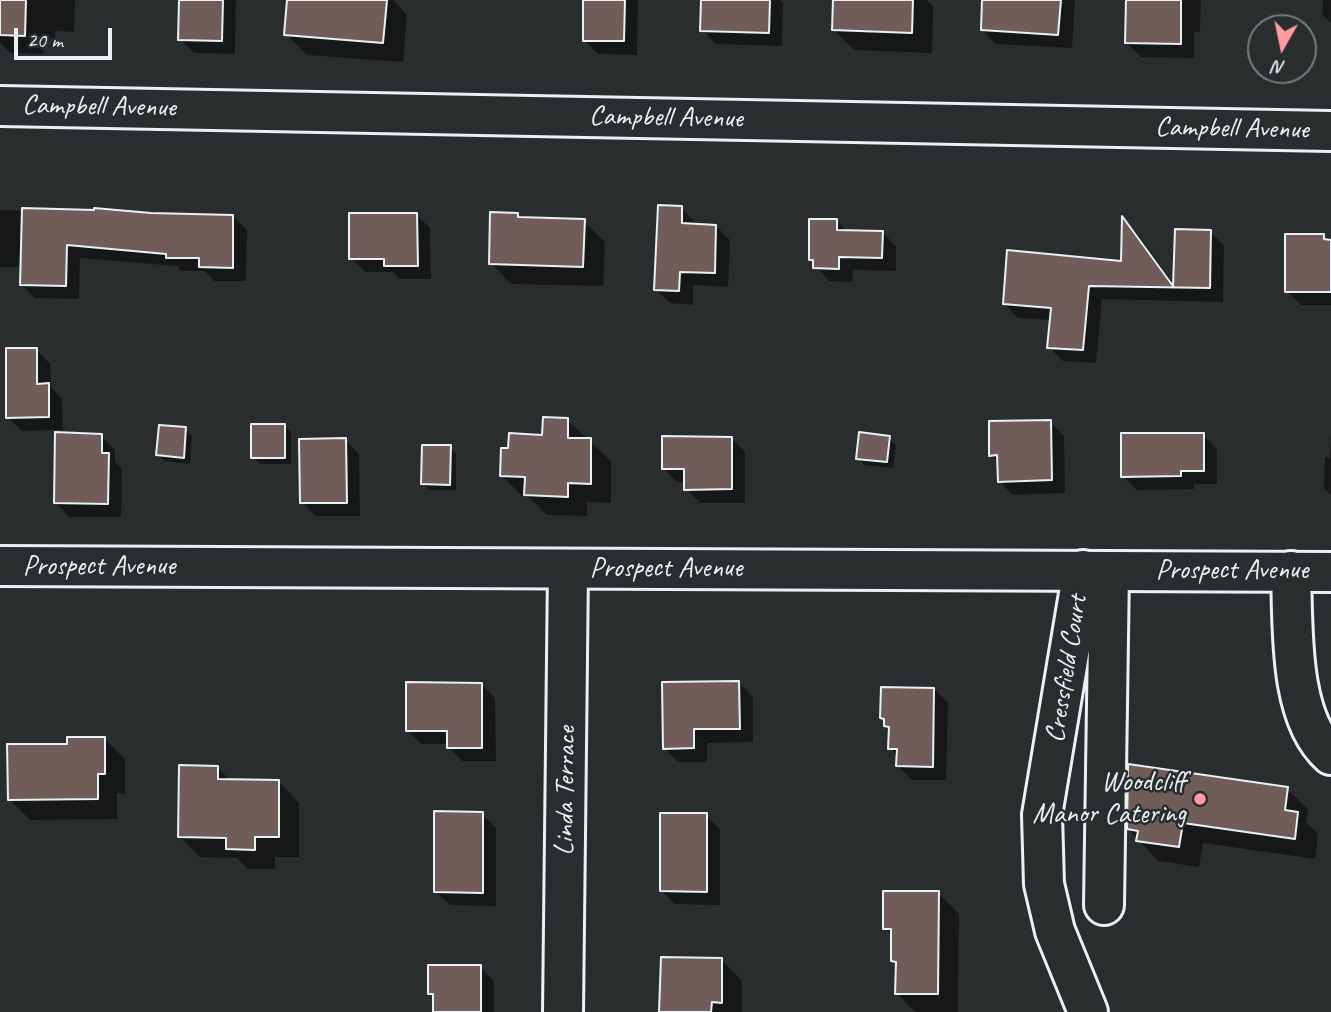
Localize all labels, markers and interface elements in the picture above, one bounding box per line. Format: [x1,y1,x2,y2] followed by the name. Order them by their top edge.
[18,14,116,58] scale bar
[1247,14,1317,84] north arrow
[27,27,63,53] text: 20 m
[1271,55,1287,81] text: N
[22,89,176,125] street label: Campbell Avenue
[589,100,743,136] street label: Campbell Avenue
[1155,111,1309,147] street label: Campbell Avenue
[23,550,175,584] street label: Prospect Avenue
[590,552,742,586] street label: Prospect Avenue
[1156,554,1308,588] street label: Prospect Avenue
[1039,593,1095,745] street label: Cressfield Court
[548,726,584,856] street label: Linda Terrace
[1033,766,1186,832] place label: Woodcliff Manor Catering
[1192,791,1208,807] marker: Woodcliff Manor Catering

